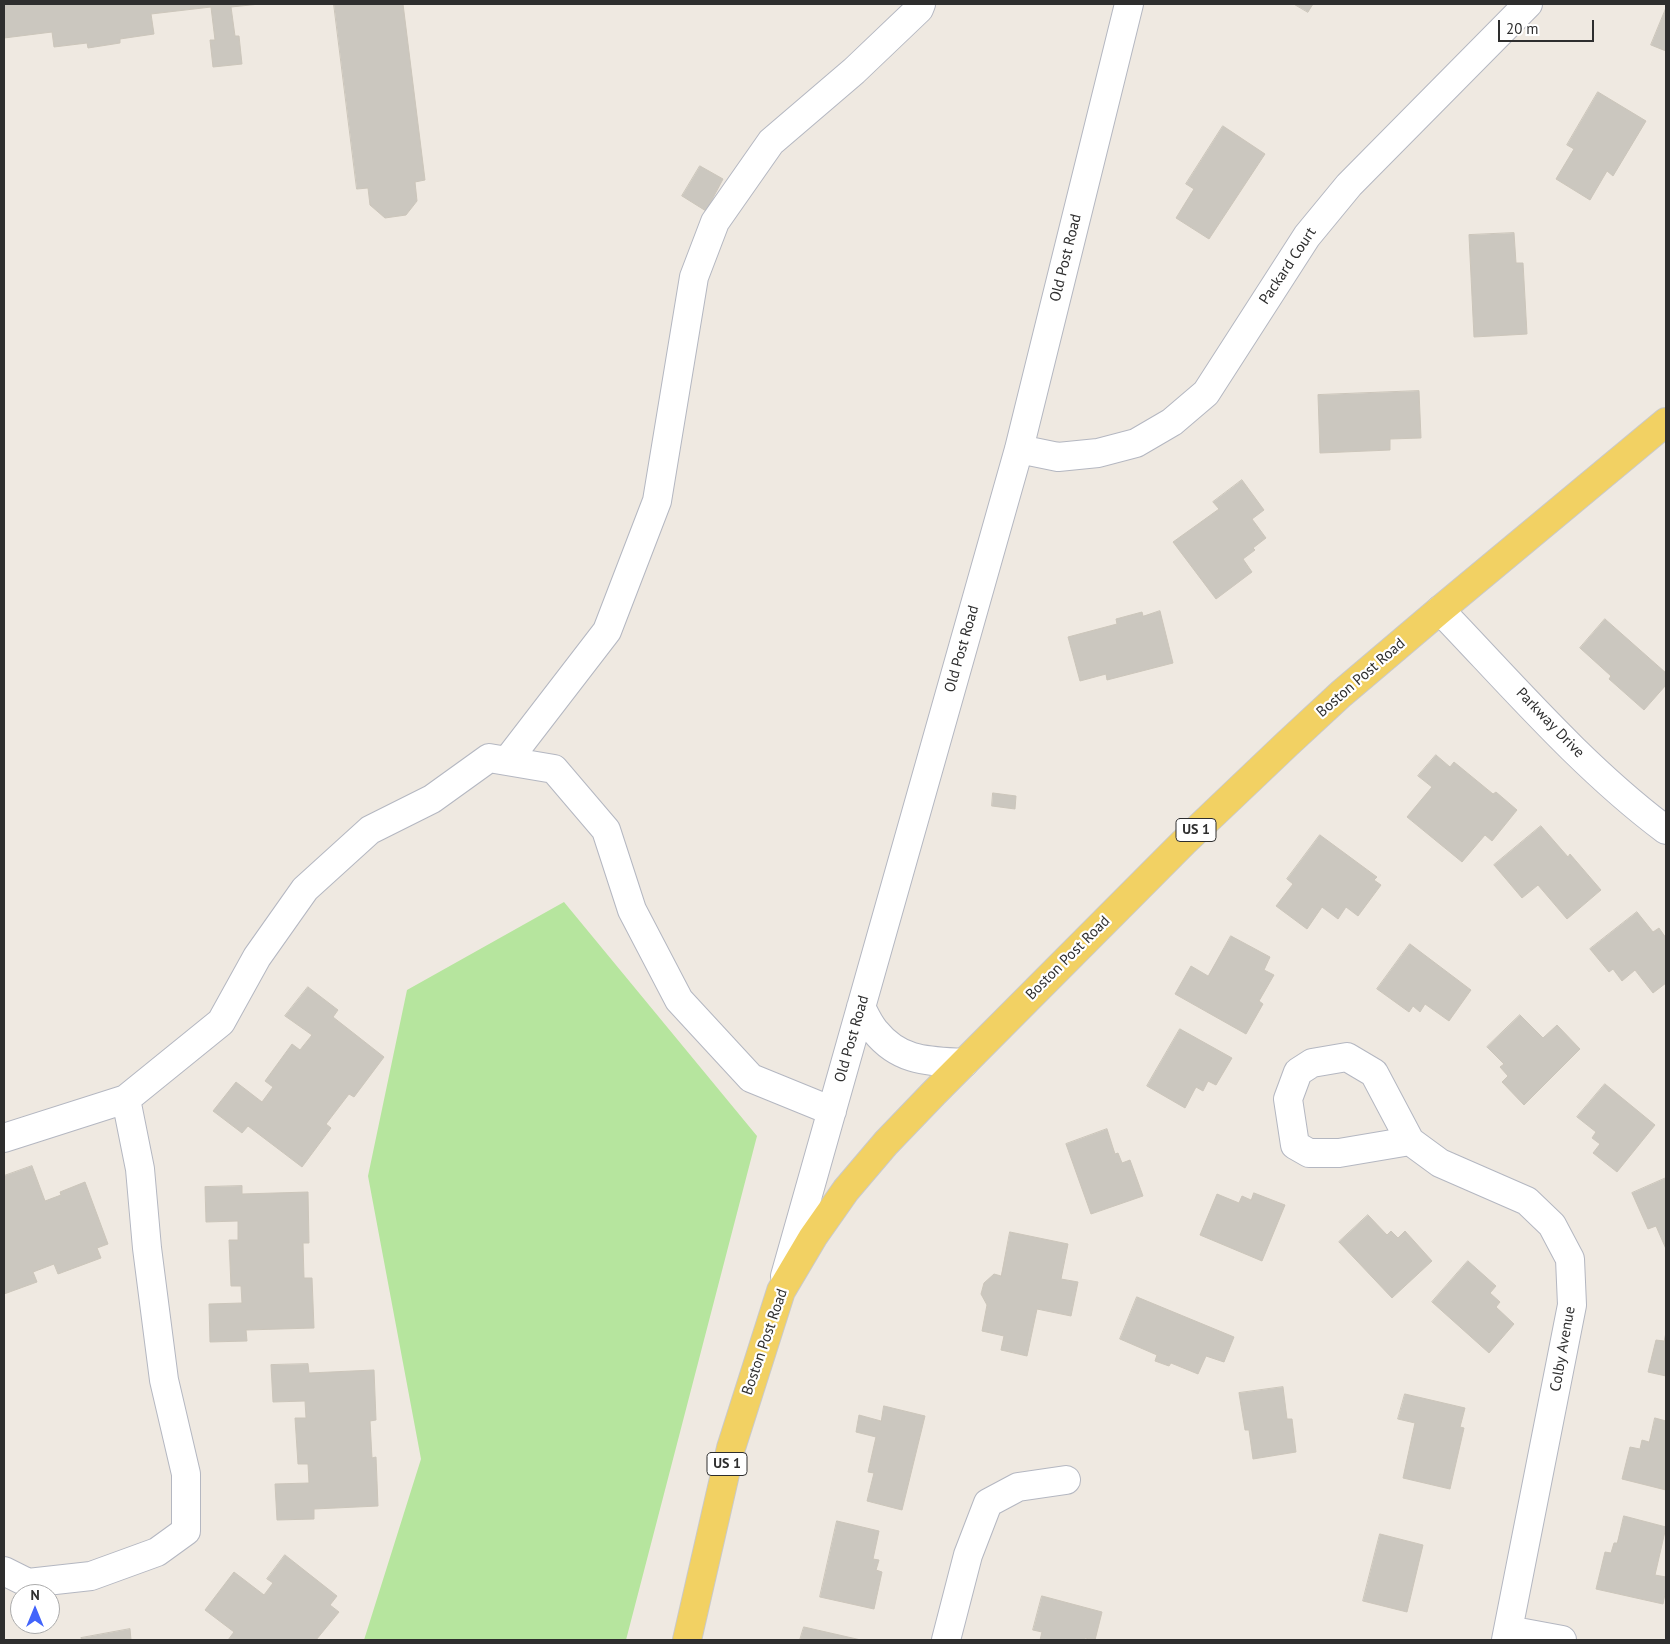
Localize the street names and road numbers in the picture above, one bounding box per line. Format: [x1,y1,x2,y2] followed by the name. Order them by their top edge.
[1046,212,1086,304] street label: Old Post Road
[1256,224,1320,308] street label: Packard Court
[941,603,983,695] street label: Old Post Road
[1313,635,1409,721] street label: Boston Post Road
[1512,684,1588,762] street label: Parkway Drive
[1176,818,1216,842] road number: US 1
[1022,912,1114,1004] street label: Boston Post Road
[831,993,873,1085] street label: Old Post Road
[738,1286,792,1398] street label: Boston Post Road
[1547,1305,1579,1393] street label: Colby Avenue
[707,1452,747,1476] road number: US 1

